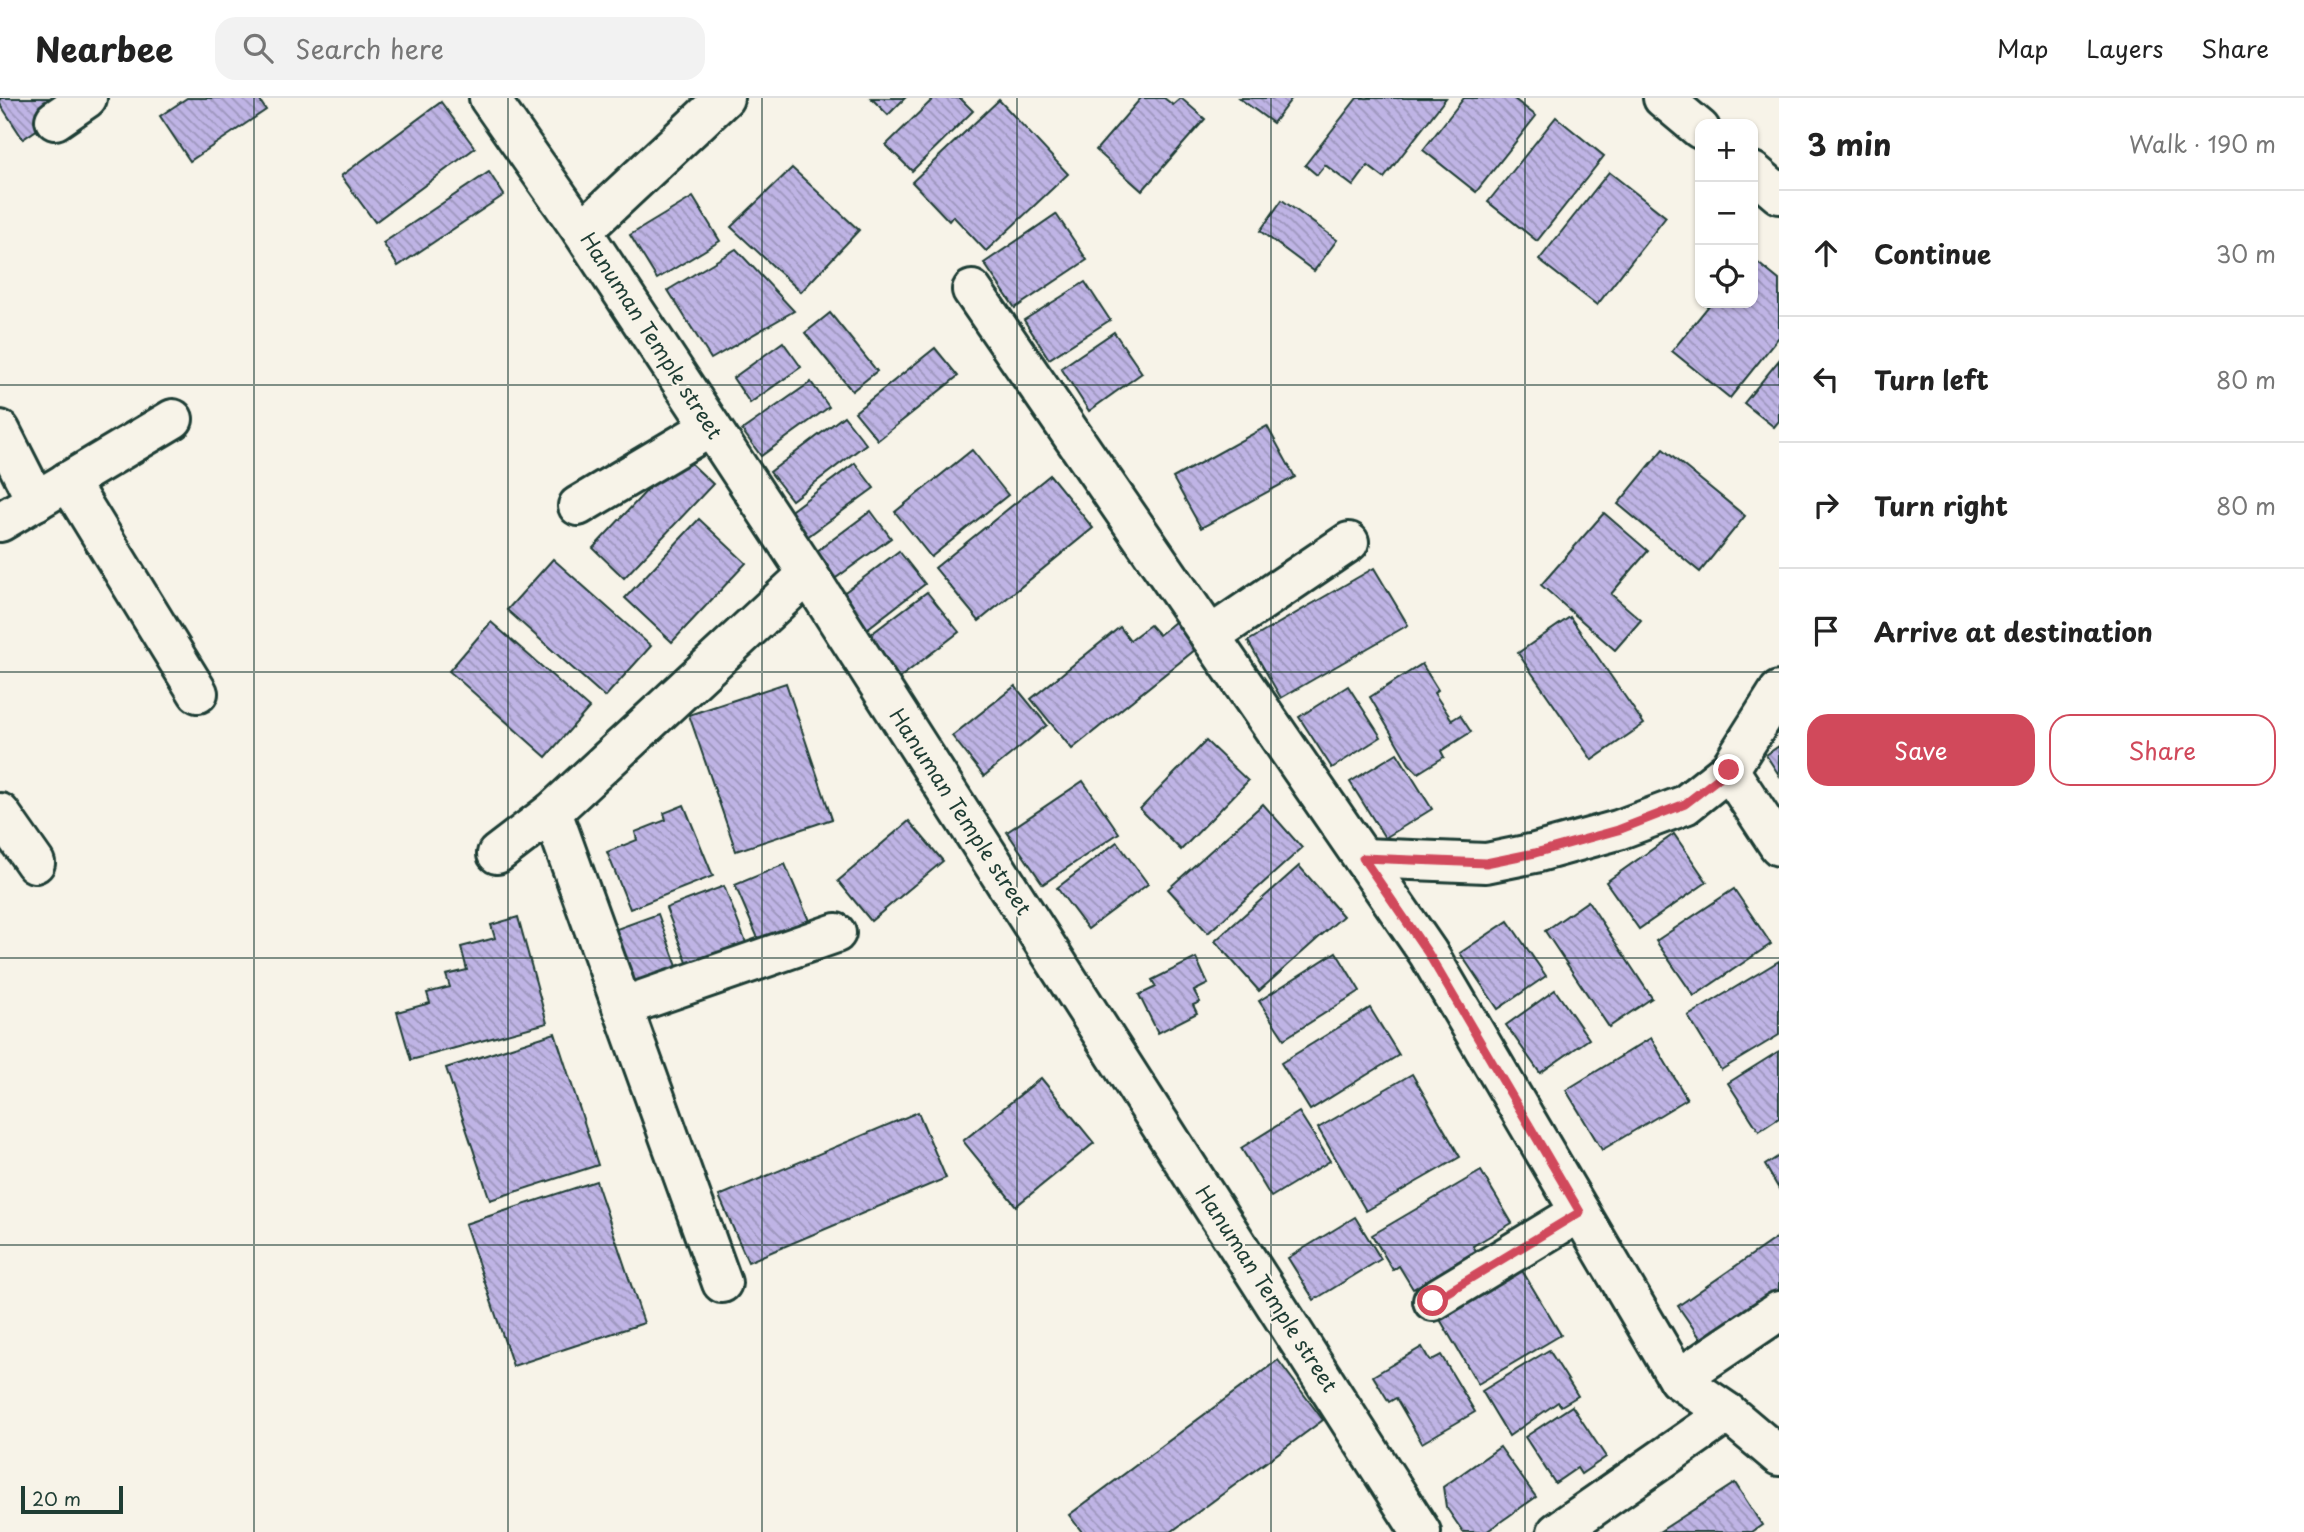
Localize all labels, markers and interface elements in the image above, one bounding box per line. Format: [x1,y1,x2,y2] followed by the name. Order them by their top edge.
[215,17,705,80] search box
[35,23,173,73] text: Nearbee
[239,29,277,67] icon: search
[295,29,444,68] text: Search here
[1997,30,2048,66] text: Map
[2086,30,2163,66] text: Layers
[2201,30,2269,66] text: Share
[1695,119,1758,308] map controls
[1695,119,1758,182] button: +
[1807,121,1892,166] text: 3 min
[2129,126,2276,161] text: Walk · 190 m
[1695,182,1758,245] button: −
[574,225,732,445] street label: Hanuman Temple street
[1807,234,1845,272] icon: ahead
[1874,234,1991,273] text: Continue
[2215,236,2276,271] text: 30 m
[1695,245,1758,308] button: locate
[1807,360,1845,398] icon: left
[1874,360,1989,399] text: Turn left
[2216,362,2276,397] text: 80 m
[1807,486,1845,524] icon: right
[1874,486,2008,525] text: Turn right
[2216,488,2276,523] text: 80 m
[1807,612,1845,650] icon: arrive
[1874,612,2153,651] text: Arrive at destination
[883,701,1041,921] street label: Hanuman Temple street
[1807,714,2035,786] button: Save
[2049,714,2276,786] button: Share
[1713,754,1744,785] route end
[1189,1178,1347,1398] street label: Hanuman Temple street
[1417,1285,1448,1316] route start
[21,1483,122,1515] scale bar
[32,1484,81,1512] text: 20 m

